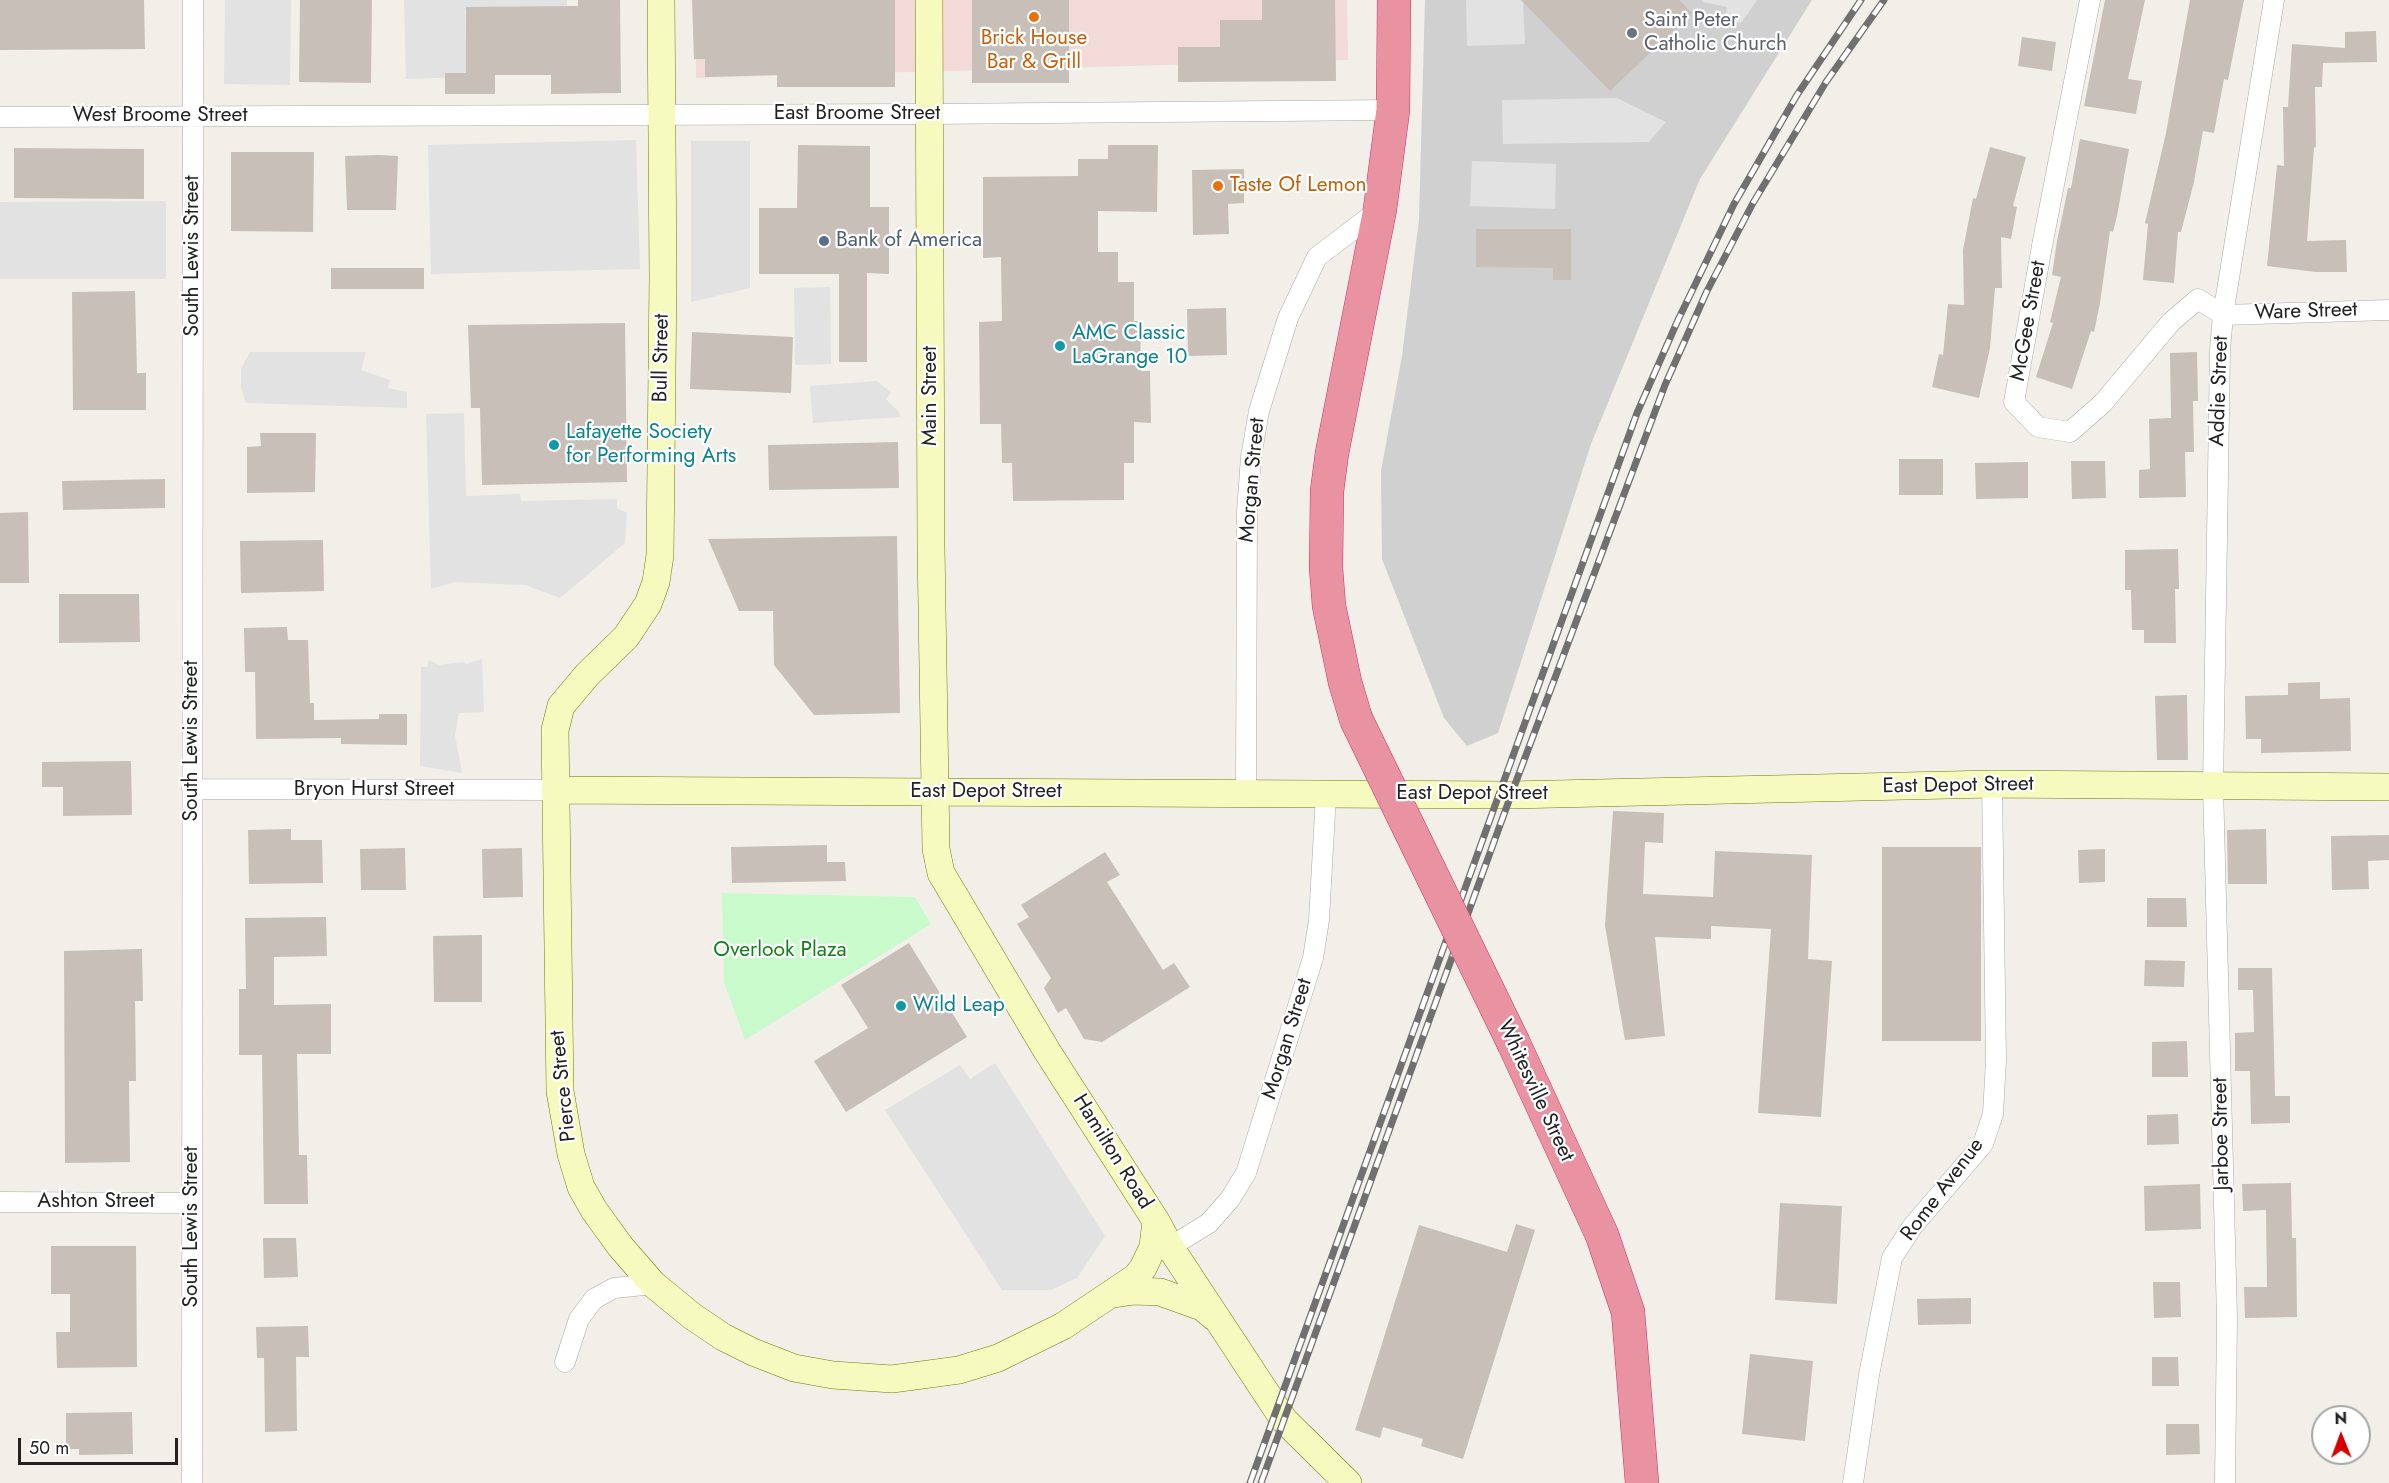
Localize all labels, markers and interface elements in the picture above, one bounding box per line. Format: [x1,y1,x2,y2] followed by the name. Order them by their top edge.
[1644,8,1787,58] place label: Saint Peter Catholic Church
[1027,10,1041,24] marker: Brick House Bar & Grill
[981,26,1087,76] place label: Brick House Bar & Grill
[1625,26,1639,40] marker: Saint Peter Catholic Church
[774,101,940,127] street label: East Broome Street
[73,103,247,129] street label: West Broome Street
[1230,173,1366,199] place label: Taste Of Lemon
[180,176,206,336] street label: South Lewis Street
[1211,179,1225,193] marker: Taste Of Lemon
[836,228,982,254] place label: Bank of America
[817,234,831,248] marker: Bank of America
[2006,259,2052,383] street label: McGee Street
[2254,298,2358,326] street label: Ware Street
[649,313,675,403] street label: Bull Street
[1072,321,1187,371] place label: AMC Classic LaGrange 10
[2205,335,2235,447] street label: Addie Street
[1053,339,1067,353] marker: AMC Classic LaGrange 10
[918,346,944,446] street label: Main Street
[1235,417,1271,543] street label: Morgan Street
[566,420,736,470] place label: Lafayette Society for Performing Arts
[547,438,561,452] marker: Lafayette Society for Performing Arts
[179,661,205,821] street label: South Lewis Street
[1882,772,2034,800] street label: East Depot Street
[294,777,454,803] street label: Bryon Hurst Street
[910,779,1062,805] street label: East Depot Street
[1396,781,1548,807] street label: East Depot Street
[713,938,847,964] park label: Overlook Plaza
[1258,976,1318,1102] street label: Morgan Street
[913,993,1005,1019] place label: Wild Leap
[894,999,908,1013] marker: Wild Leap
[1491,1016,1579,1166] street label: Whitesville Street
[546,1029,582,1143] street label: Pierce Street
[2208,1077,2236,1191] street label: Jarboe Street
[1067,1090,1157,1214] street label: Hamilton Road
[1896,1134,1990,1246] street label: Rome Avenue
[179,1147,205,1307] street label: South Lewis Street
[37,1189,155,1215] street label: Ashton Street
[2311,1405,2371,1465] north arrow
[2334,1407,2347,1430] text: N
[21,1426,182,1464] scale bar
[29,1435,69,1461] text: 50 m

